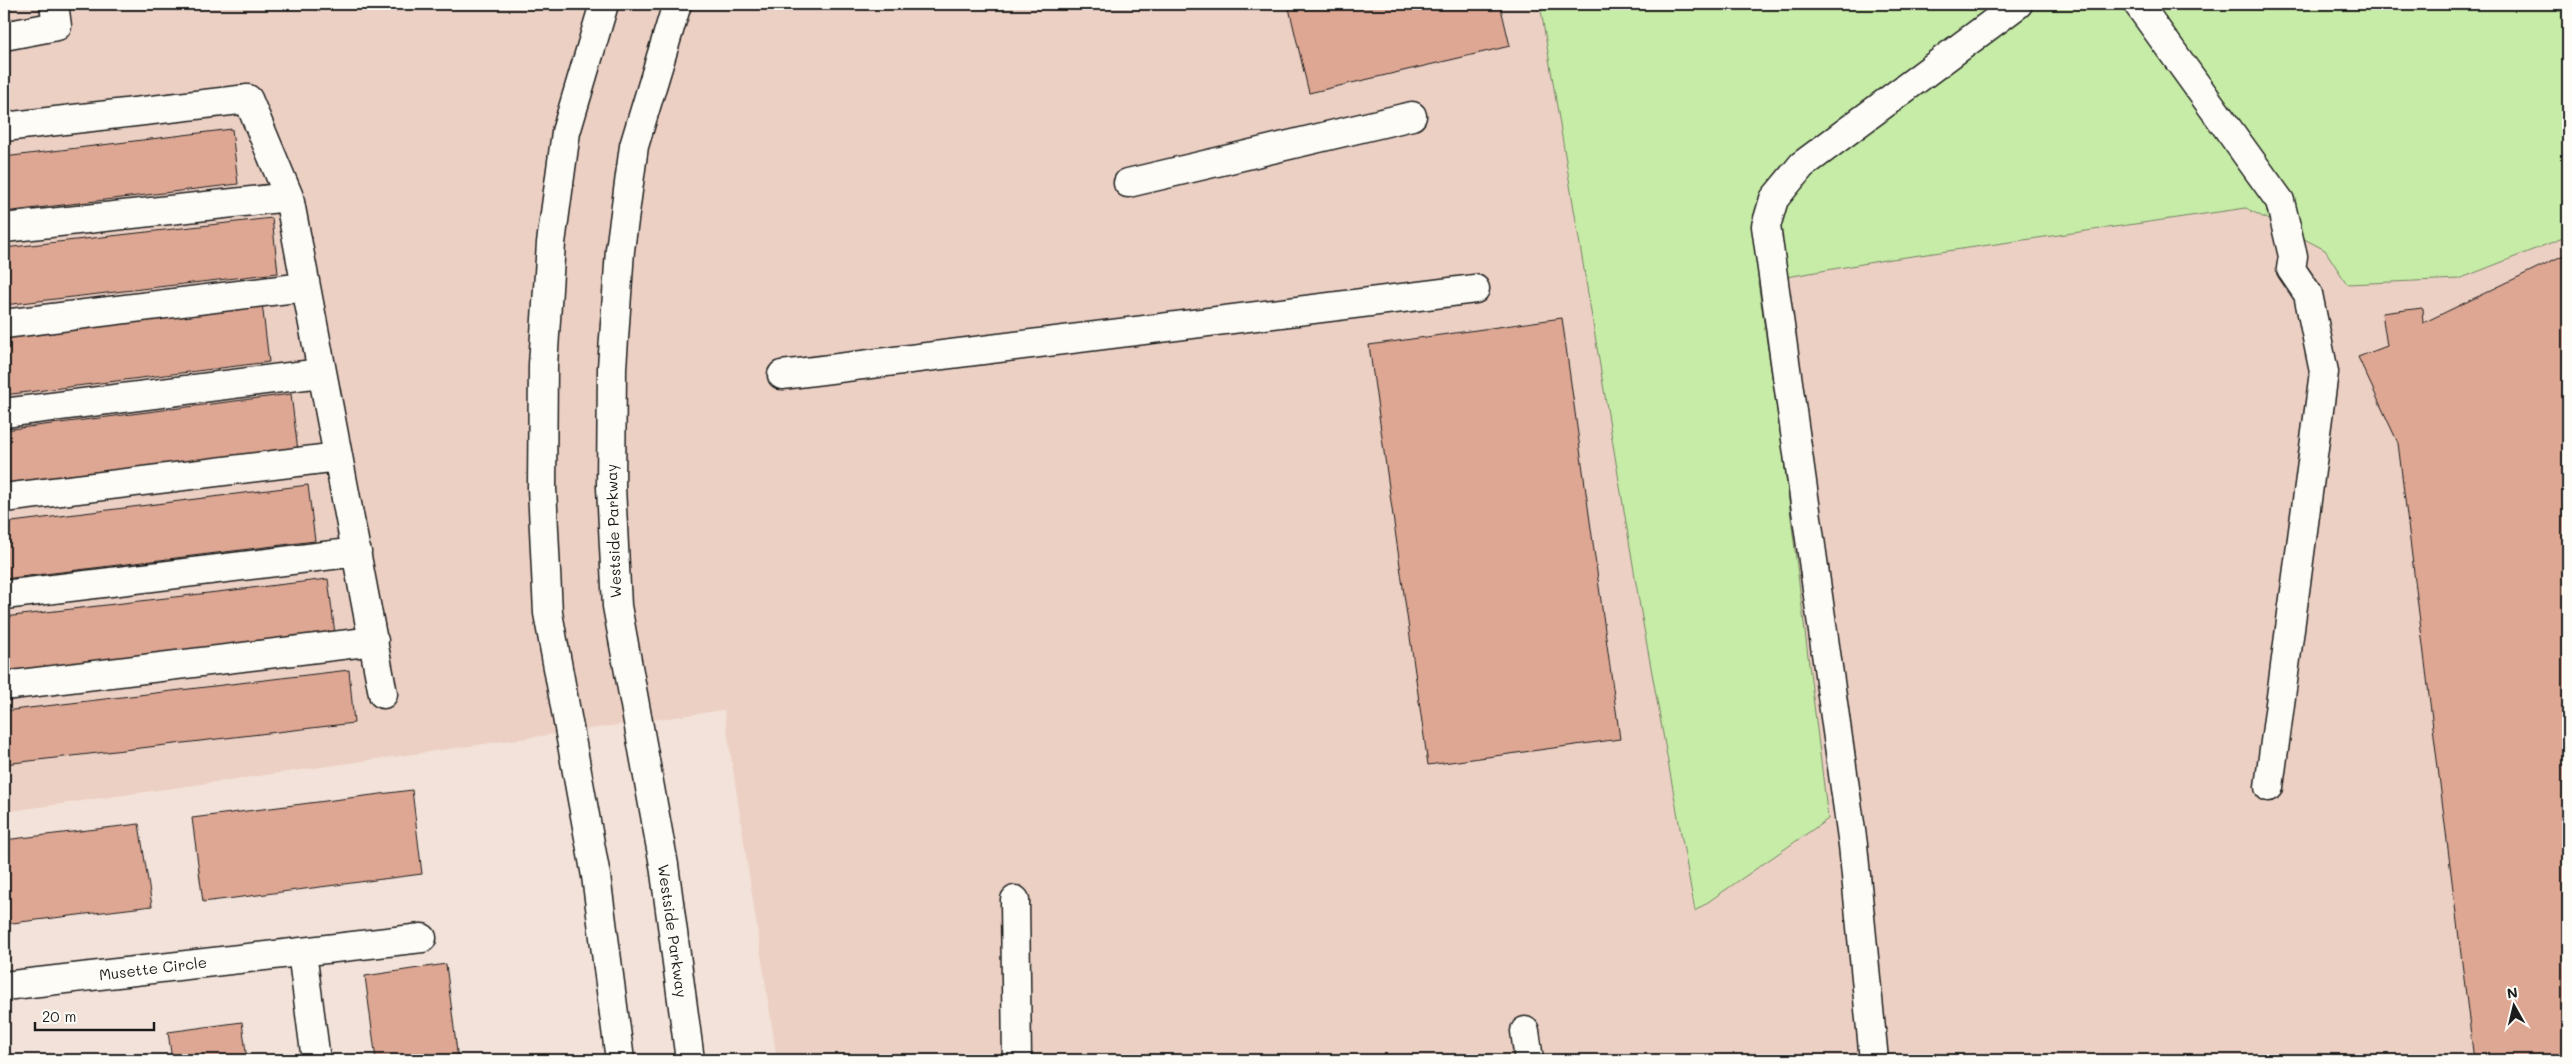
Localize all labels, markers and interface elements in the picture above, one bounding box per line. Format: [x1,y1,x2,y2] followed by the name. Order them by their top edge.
[601,463,625,599] street label: Westside Parkway
[654,863,692,999] street label: Westside Parkway
[98,951,208,985] street label: Musette Circle
[2490,982,2540,1032] north arrow
[2506,982,2519,1003] text: N
[35,999,154,1031] scale bar
[42,1006,76,1026] text: 20 m

